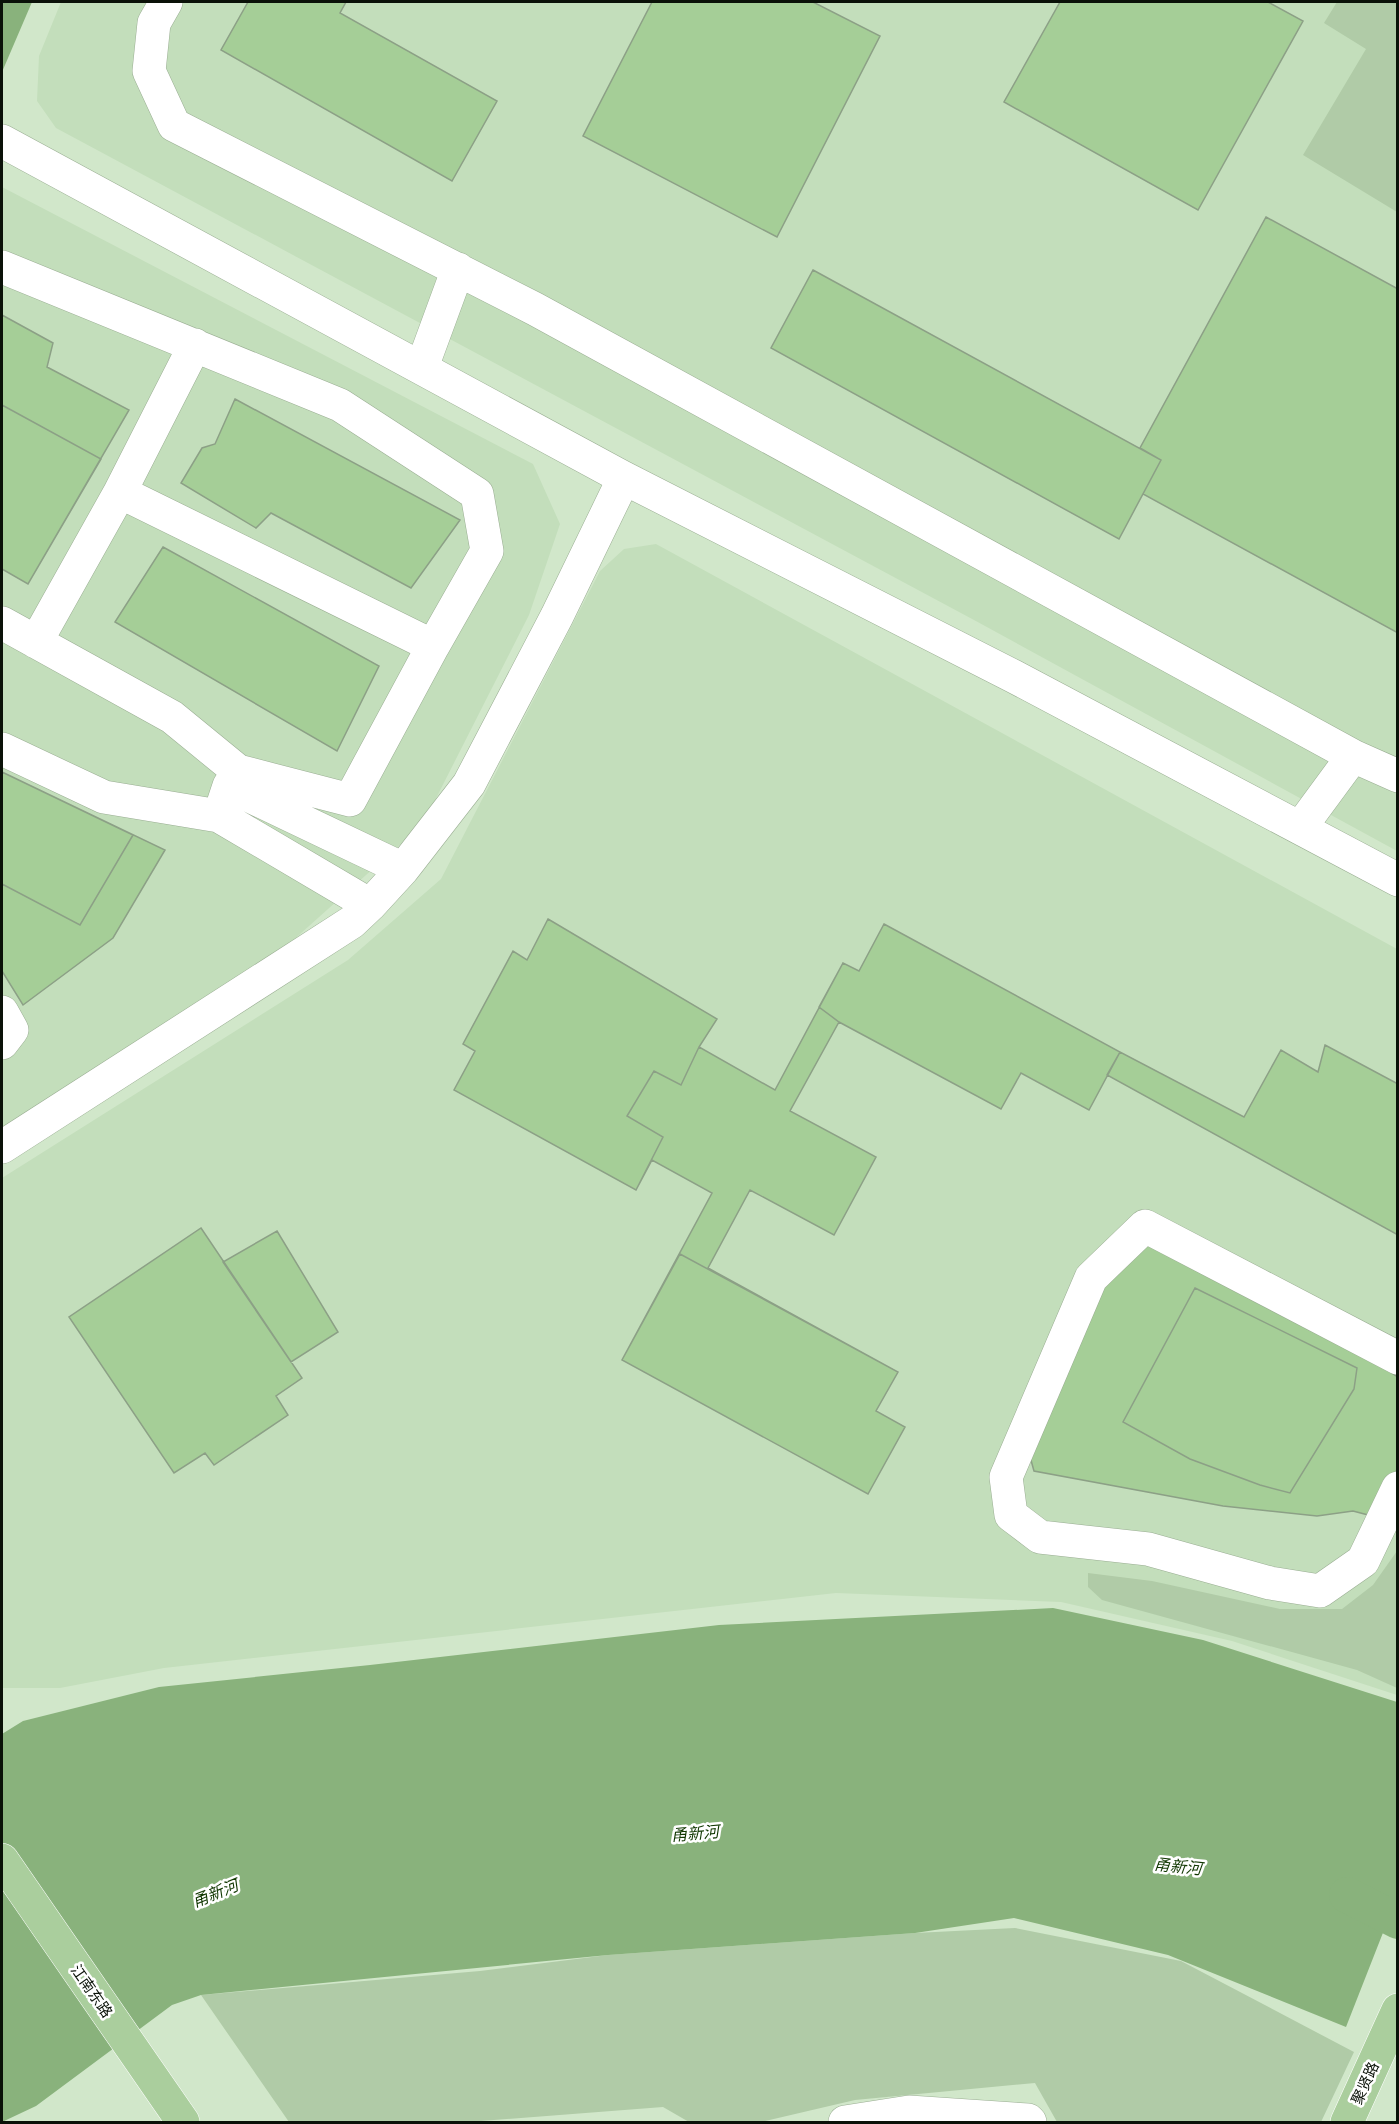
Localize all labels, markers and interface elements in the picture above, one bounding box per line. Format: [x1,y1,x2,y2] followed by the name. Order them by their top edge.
[670,1820,723,1846] water label: 甬新河
[1153,1853,1206,1880] water label: 甬新河
[189,1873,244,1912] water label: 甬新河
[66,1960,118,2022] street label: 江南东路
[1346,2058,1384,2108] street label: 聚贤路

